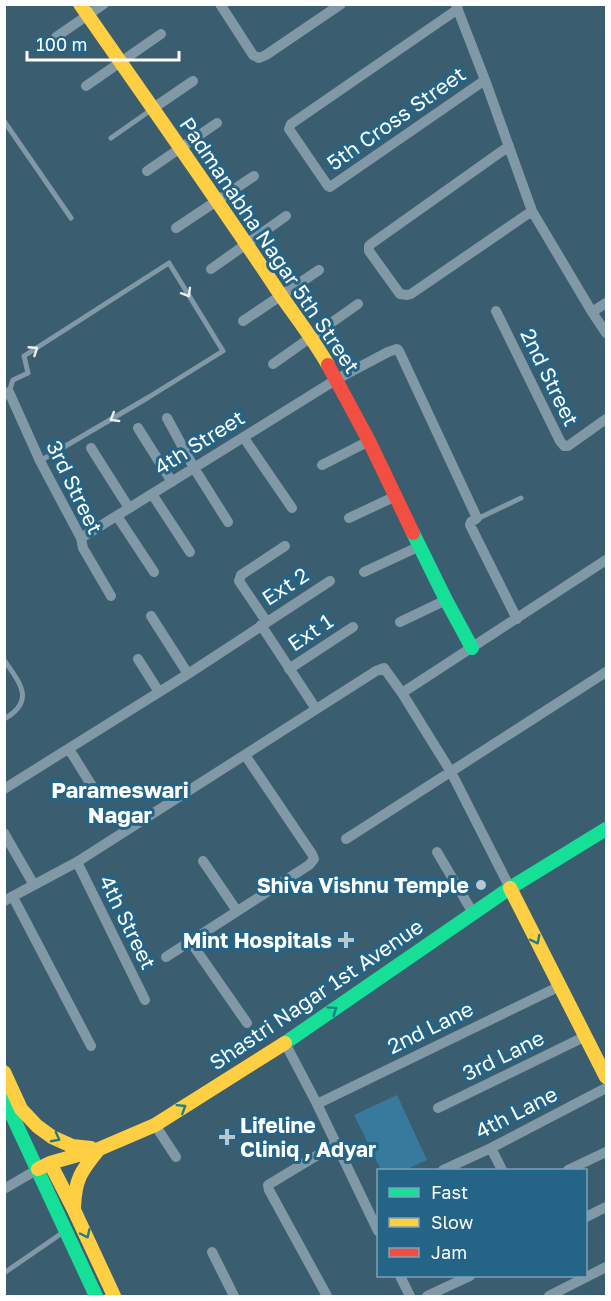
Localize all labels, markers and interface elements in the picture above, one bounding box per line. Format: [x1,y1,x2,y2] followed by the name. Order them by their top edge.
[27,24,178,62] scale bar
[36,33,87,55] text: 100 m
[322,61,470,175] street label: 5th Cross Street
[174,112,366,378] street label: Padmanabha Nagar 5th Street
[180,287,192,297] one-way arrow
[515,324,585,430] street label: 2nd Street
[28,346,39,357] one-way arrow
[149,404,249,480] street label: 4th Street
[110,411,120,422] one-way arrow
[41,436,109,538] street label: 3rd Street
[257,561,313,611] street label: Ext 2
[283,608,337,656] street label: Ext 1
[51,776,189,828] district label: Parameswari Nagar
[94,871,162,973] street label: 4th Street
[257,872,469,898] place label: Shiva Vishnu Temple
[474,878,488,892] marker: Shiva Vishnu Temple
[204,913,428,1075] street label: Shastri Nagar 1st Avenue
[183,927,332,953] place label: Mint Hospitals
[337,931,355,949] marker: Mint Hospitals
[529,934,541,945] one-way arrow
[383,995,477,1059] street label: 2nd Lane
[326,1006,337,1017] one-way arrow
[458,1024,548,1086] street label: 3rd Lane
[471,1080,561,1144] street label: 4th Lane
[175,1105,186,1116] one-way arrow
[240,1112,376,1162] place label: Lifeline Cliniq , Adyar
[218,1128,236,1146] marker: Lifeline Cliniq , Adyar
[49,1131,60,1142] one-way arrow
[377,1169,587,1277] legend
[431,1181,468,1203] text: Fast
[431,1211,474,1233] text: Slow
[78,1228,90,1239] one-way arrow
[431,1241,467,1263] text: Jam

